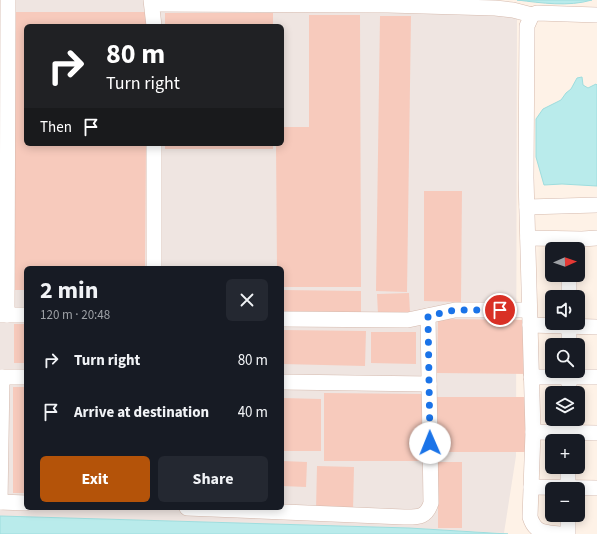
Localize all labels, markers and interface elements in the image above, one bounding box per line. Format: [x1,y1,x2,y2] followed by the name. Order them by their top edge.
[106,34,165,74] text: 80 m
[40,40,92,92] icon: right
[106,71,180,96] text: Turn right
[80,116,102,138] icon: arrive
[40,117,72,138] text: Then
[545,242,585,282] north arrow
[545,242,585,522] map controls
[40,273,98,308] text: 2 min
[226,279,268,321] button: close
[545,290,585,330] button: sound
[483,293,517,327] pin
[489,299,511,321] icon: arrive
[40,306,110,324] text: 120 m · 20:48
[545,338,585,378] button: search
[40,349,62,371] icon: right
[74,350,140,371] text: Turn right
[238,350,268,371] text: 80 m
[545,386,585,426] button: layers
[40,401,62,423] icon: arrive
[74,402,209,423] text: Arrive at destination
[238,402,268,423] text: 40 m
[409,422,451,464] position arrow
[545,434,585,474] button: +
[40,456,150,502] button: Exit
[158,456,268,502] button: Share
[545,482,585,522] button: −

